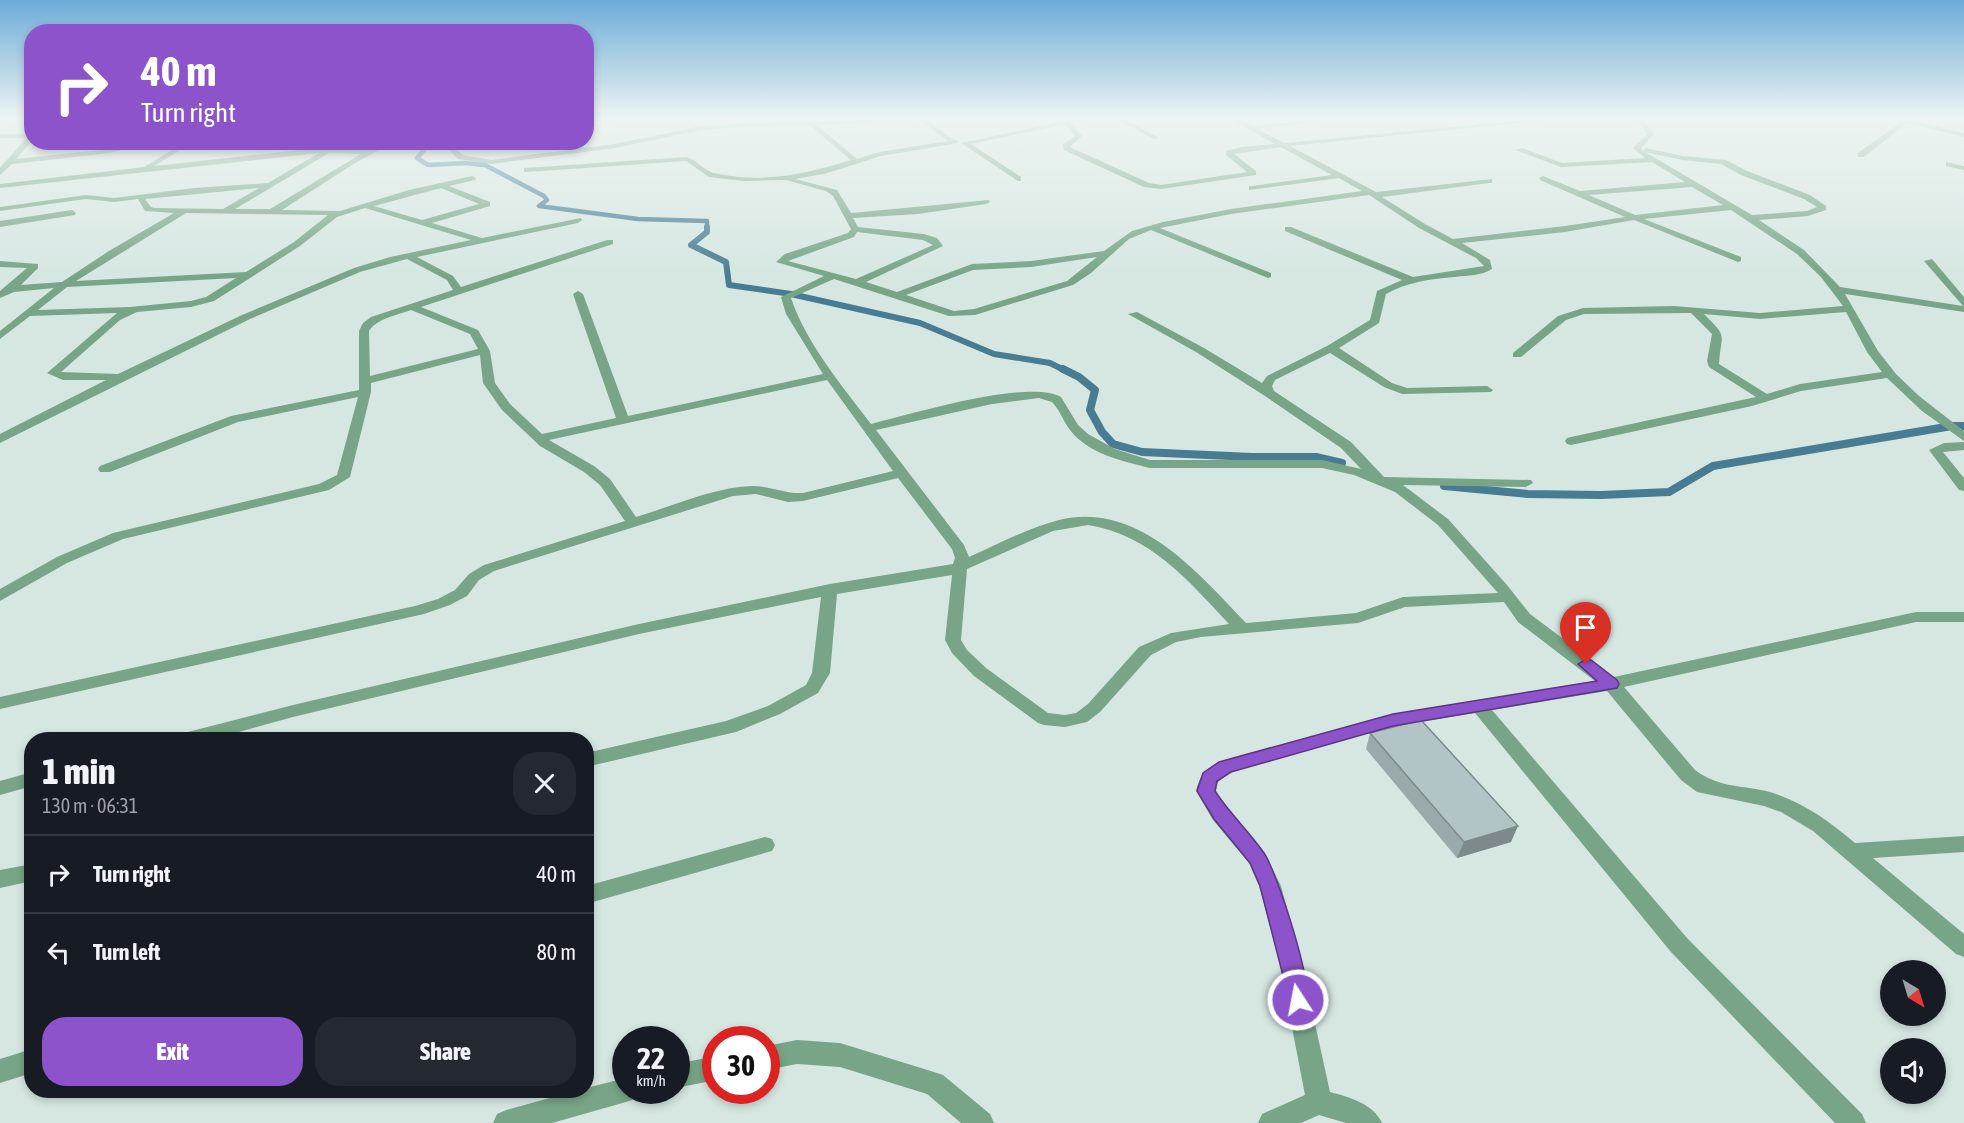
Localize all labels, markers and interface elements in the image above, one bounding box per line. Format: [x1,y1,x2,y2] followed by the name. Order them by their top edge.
[141,47,216,95] text: 40 m
[42,48,120,126] icon: right
[141,97,236,128] text: Turn right
[1560,602,1611,664] pin
[1569,611,1602,644] icon: arrive
[42,750,116,792] text: 1 min
[513,752,576,815] button: close
[42,794,138,817] text: 130 m · 06:31
[42,858,75,891] icon: right
[93,861,170,887] text: Turn right
[536,861,576,887] text: 40 m
[42,936,75,969] icon: left
[93,939,160,965] text: Turn left
[536,939,576,965] text: 80 m
[1880,960,1946,1026] north arrow
[1880,960,1946,1104] map controls
[1266,968,1330,1032] position arrow
[42,1017,303,1086] button: Exit
[315,1017,576,1086] button: Share
[702,1026,780,1104] speed limit sign: 30
[1880,1038,1946,1104] button: sound
[637,1041,665,1075] text: 22
[636,1072,666,1089] text: km/h

